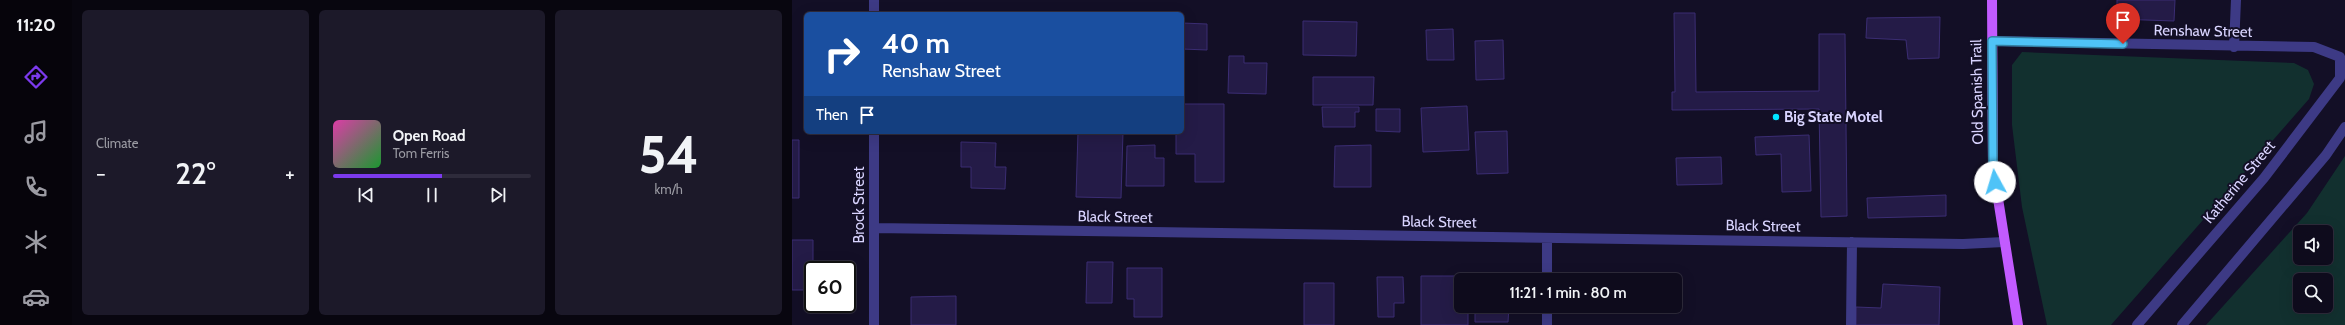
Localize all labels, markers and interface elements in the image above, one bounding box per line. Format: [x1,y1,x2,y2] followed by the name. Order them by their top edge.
[2106,3,2140,44] pin
[2112,9,2134,31] icon: arrive
[16,14,56,36] text: 11:20
[2153,21,2253,41] street label: Renshaw Street
[882,26,950,60] text: 40 m
[816,28,868,80] icon: right
[1967,39,1987,145] street label: Old Spanish Trail
[882,60,1001,82] text: Renshaw Street
[22,63,50,91] icon: directions
[856,104,878,126] icon: arrive
[816,106,848,124] text: Then
[1784,108,1883,126] place label: Big State Motel
[1771,112,1781,122] marker: Big State Motel
[22,118,50,146] icon: music
[639,123,699,186] text: 54
[393,127,466,145] text: Open Road
[96,135,138,151] text: Climate
[2199,137,2279,227] street label: Katherine Street
[393,145,449,161] text: Tom Ferris
[175,155,215,192] text: 22°
[96,160,106,187] text: −
[285,160,295,187] text: +
[1974,161,2016,203] position arrow
[850,166,868,244] street label: Brock Street
[22,173,50,201] icon: phone
[654,181,683,197] text: km/h
[355,184,377,206] icon: previous
[421,184,443,206] icon: pause
[487,184,509,206] icon: next
[1077,207,1153,227] street label: Black Street
[1401,212,1477,232] street label: Black Street
[1725,216,1801,236] street label: Black Street
[2293,225,2333,313] map controls
[2293,225,2333,265] button: sound
[22,228,50,256] icon: climate
[804,261,856,313] speed limit sign: 60
[2293,273,2333,313] button: search
[22,283,50,311] icon: car
[1509,284,1627,302] text: 11:21 · 1 min · 80 m

